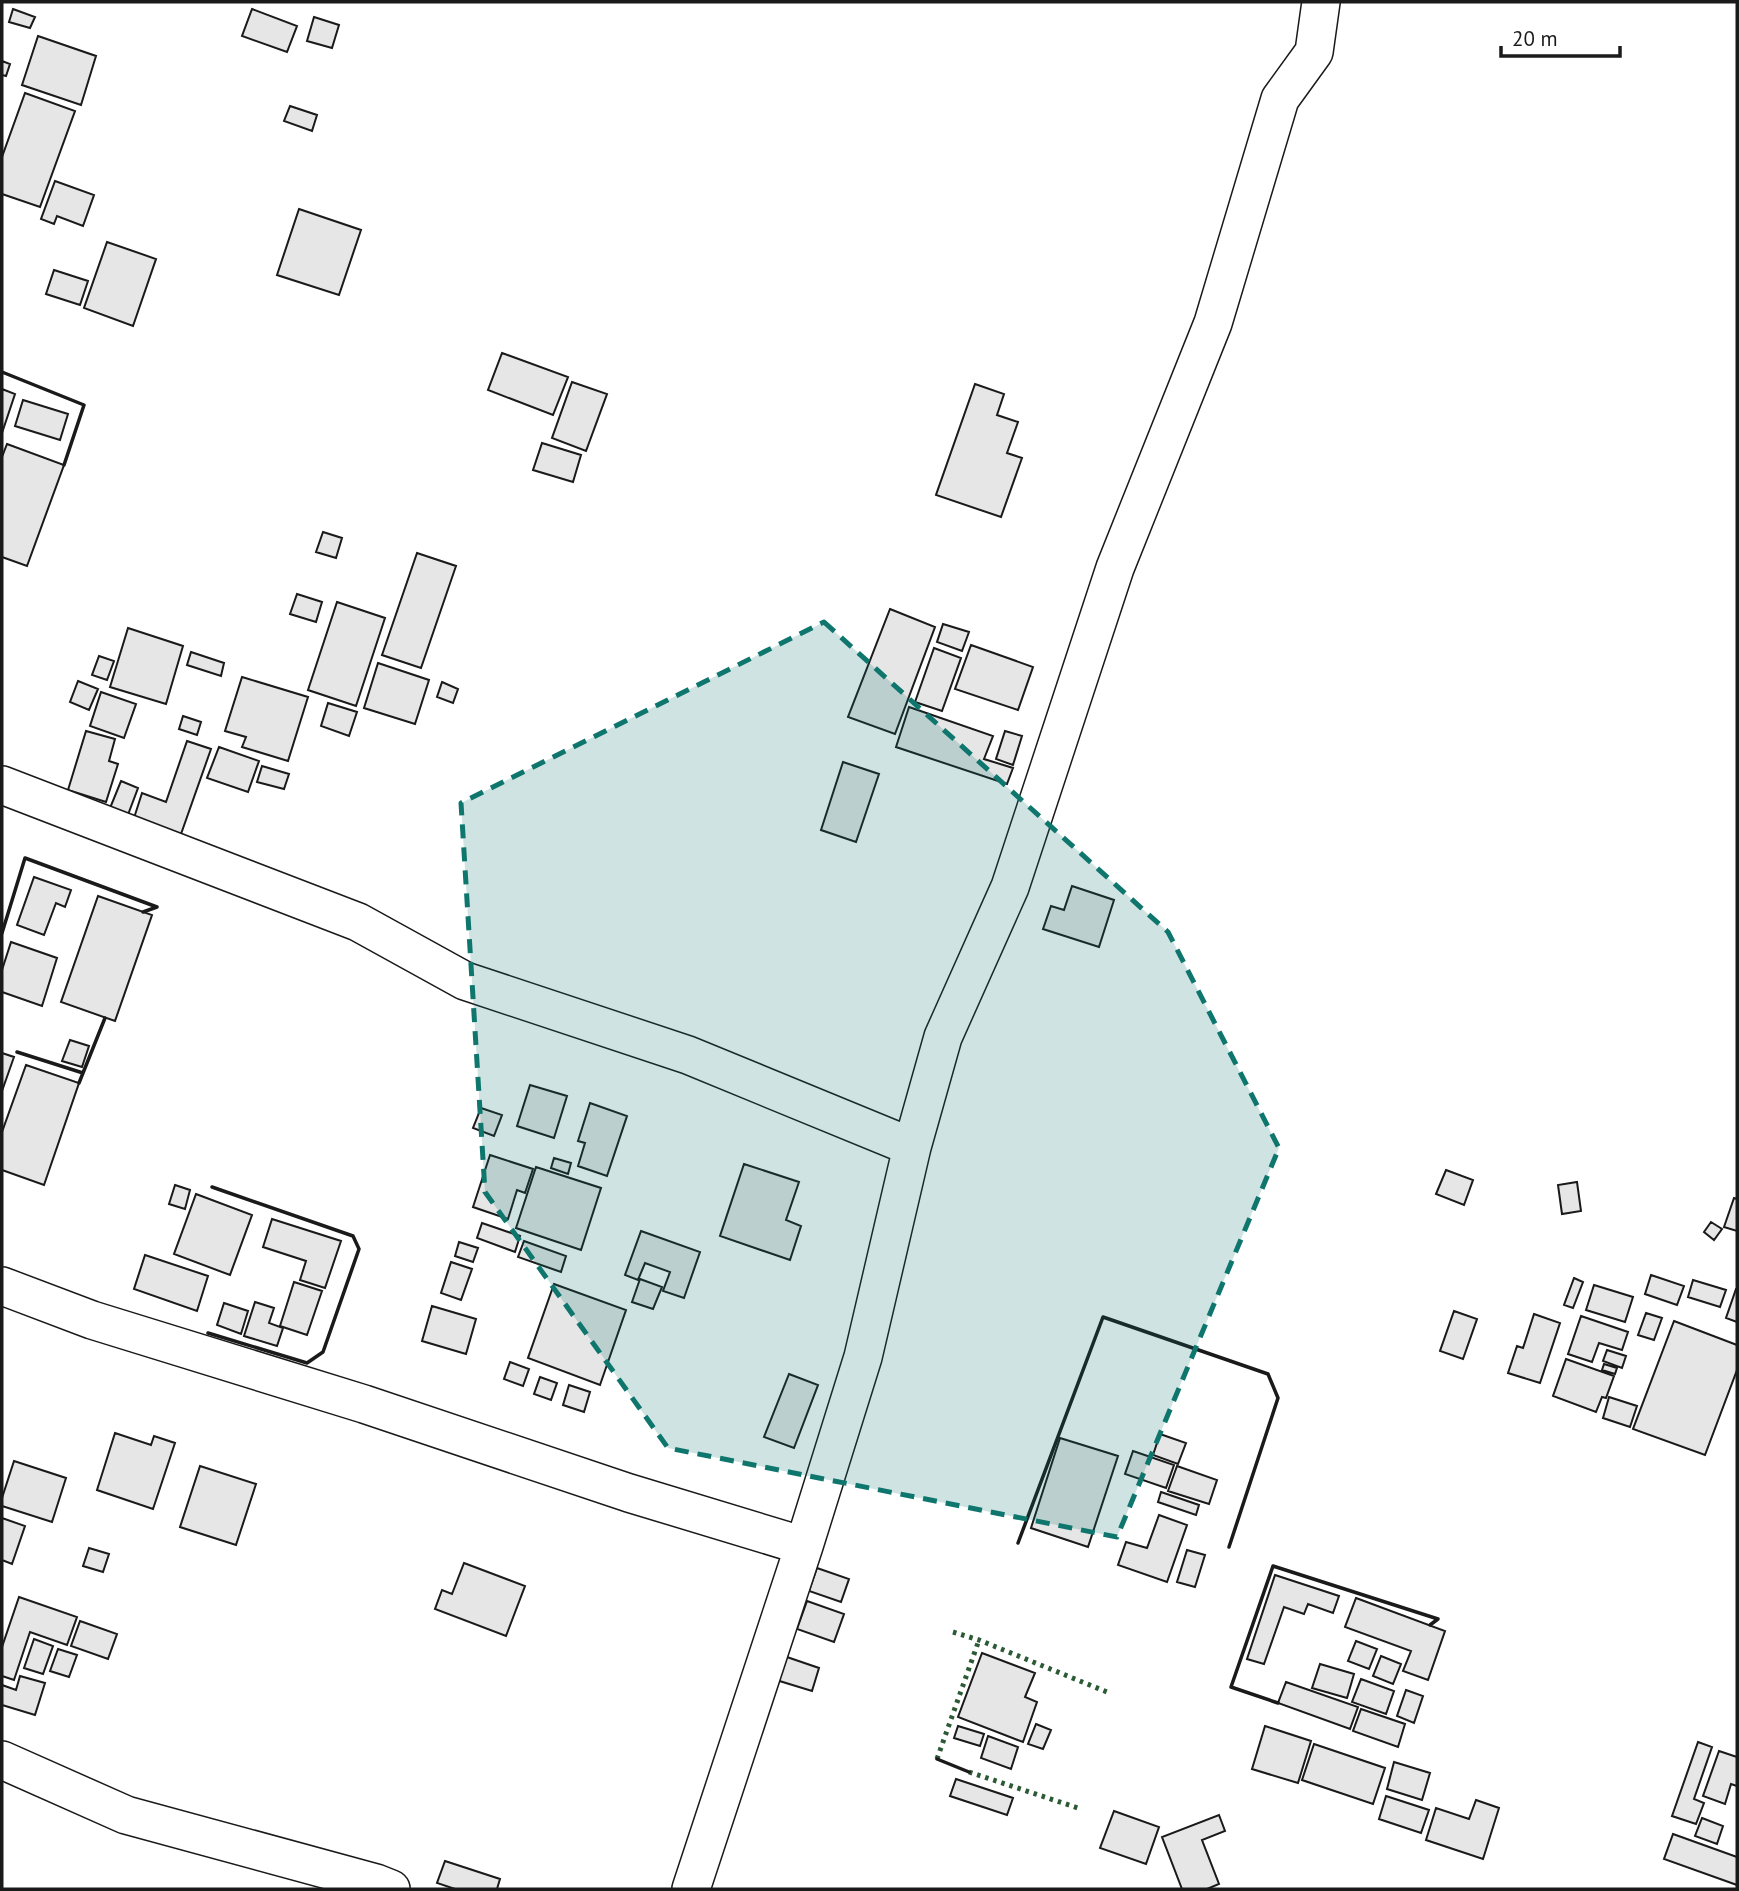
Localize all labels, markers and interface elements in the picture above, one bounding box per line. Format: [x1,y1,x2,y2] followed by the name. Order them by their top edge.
[1501,14,1620,58] scale bar
[1512,25,1558,52] text: 20 m

